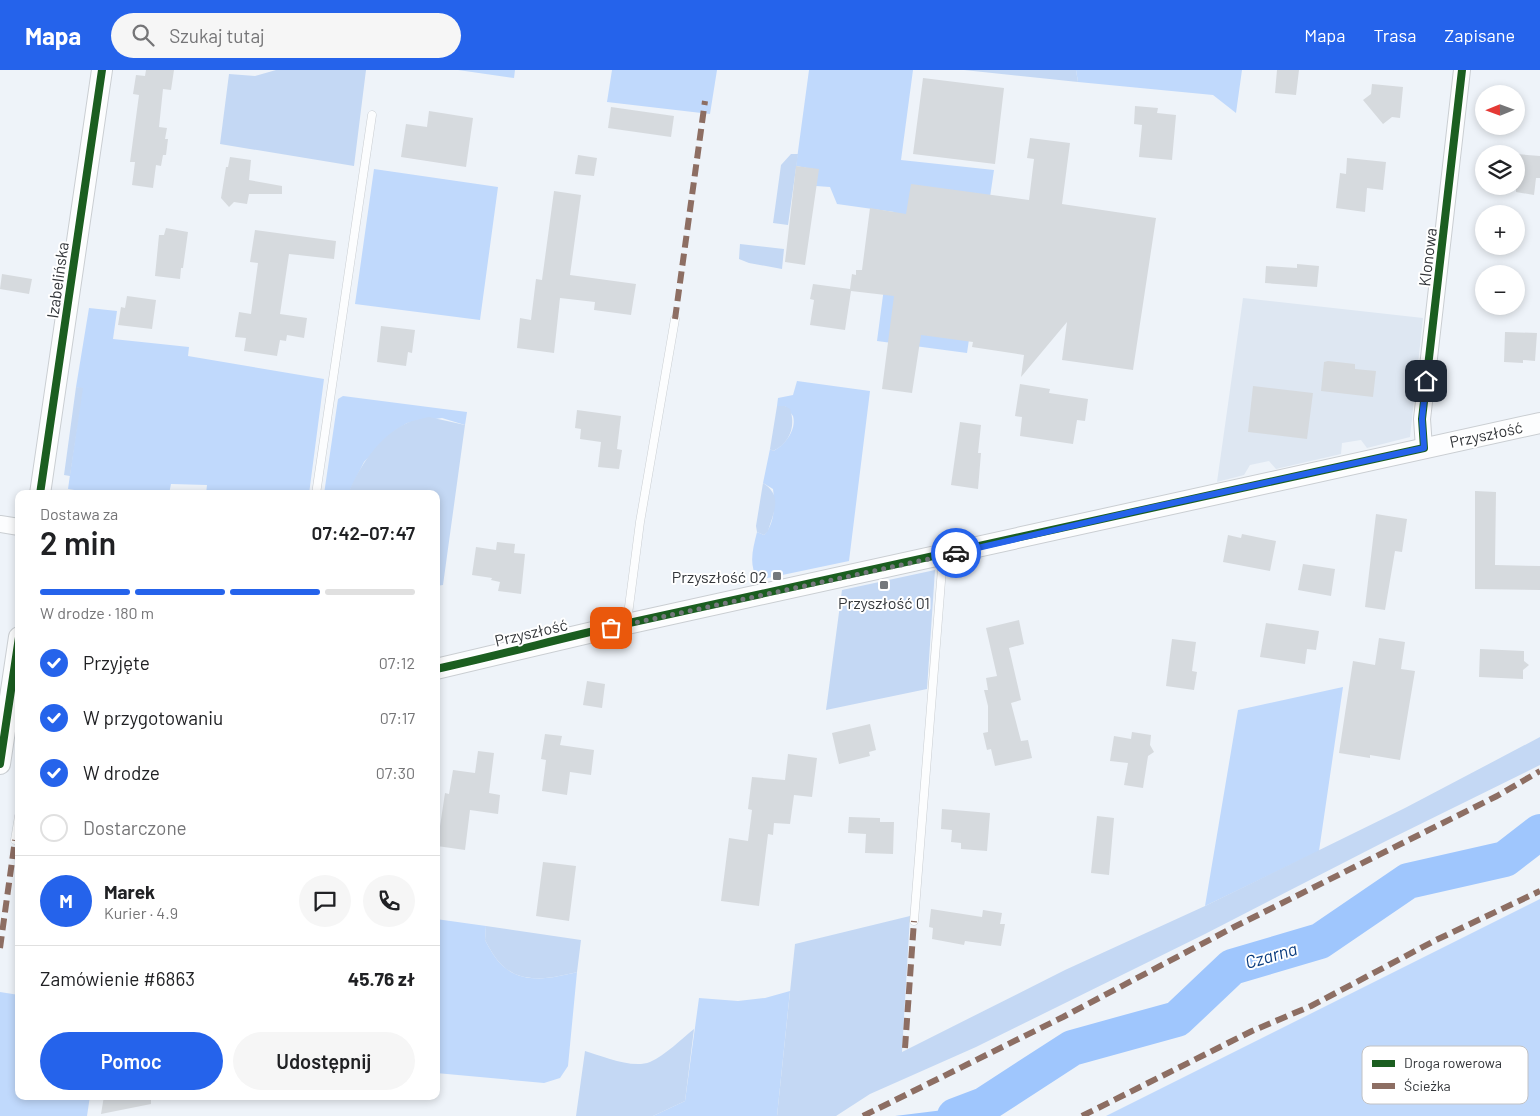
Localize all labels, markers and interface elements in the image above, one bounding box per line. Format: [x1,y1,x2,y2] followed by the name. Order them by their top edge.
[111,13,461,58] search box
[25,21,81,50] text: Mapa
[129,21,157,49] icon: search
[169,24,265,47] text: Szukaj tutaj
[1304,24,1346,46] text: Mapa
[1374,24,1416,46] text: Trasa
[1444,24,1515,46] text: Zapisane
[1475,85,1525,135] north arrow
[1475,85,1525,315] map controls
[1475,145,1525,195] button: layers
[1475,205,1525,255] button: +
[1414,227,1440,287] street label: Klonowa
[42,241,72,319] street label: Izabelińska
[1475,265,1525,315] button: −
[1405,360,1447,402] pin
[1412,367,1440,395] icon: home
[1448,417,1524,451] street label: Przyszłość
[40,504,118,523] text: Dostawa za
[312,521,415,544] text: 07:42–07:47
[40,523,116,561] text: 2 min
[931,528,981,578] courier
[942,539,970,567] icon: car
[672,567,767,586] place label: Przyszłość 02
[771,570,783,582] marker: Przyszłość 02
[878,579,890,591] marker: Przyszłość 01
[838,593,930,612] place label: Przyszłość 01
[40,603,154,622] text: W drodze · 180 m
[590,607,632,649] pin
[493,614,569,650] street label: Przyszłość
[597,614,625,642] icon: bag
[40,649,68,677] icon: check
[83,651,150,674] text: Przyjęte
[379,653,415,672] text: 07:12
[40,704,68,732] icon: check
[83,706,223,729] text: W przygotowaniu
[380,708,415,727] text: 07:17
[40,759,68,787] icon: check
[83,761,160,784] text: W drodze
[376,763,415,782] text: 07:30
[83,816,187,839] text: Dostarczone
[299,875,351,927] button: chat
[363,875,415,927] button: phone
[104,880,155,903] text: Marek
[59,889,73,912] text: M
[104,903,178,922] text: Kurier · 4.9
[1242,937,1300,973] water label: Czarna
[40,967,195,990] text: Zamówienie #6863
[348,967,415,990] text: 45.76 zł
[40,1032,223,1090] button: Pomoc
[233,1032,415,1090] button: Udostępnij
[1362,1046,1528,1104] legend
[1404,1054,1502,1071] text: Droga rowerowa
[1404,1077,1451,1094] text: Ścieżka

